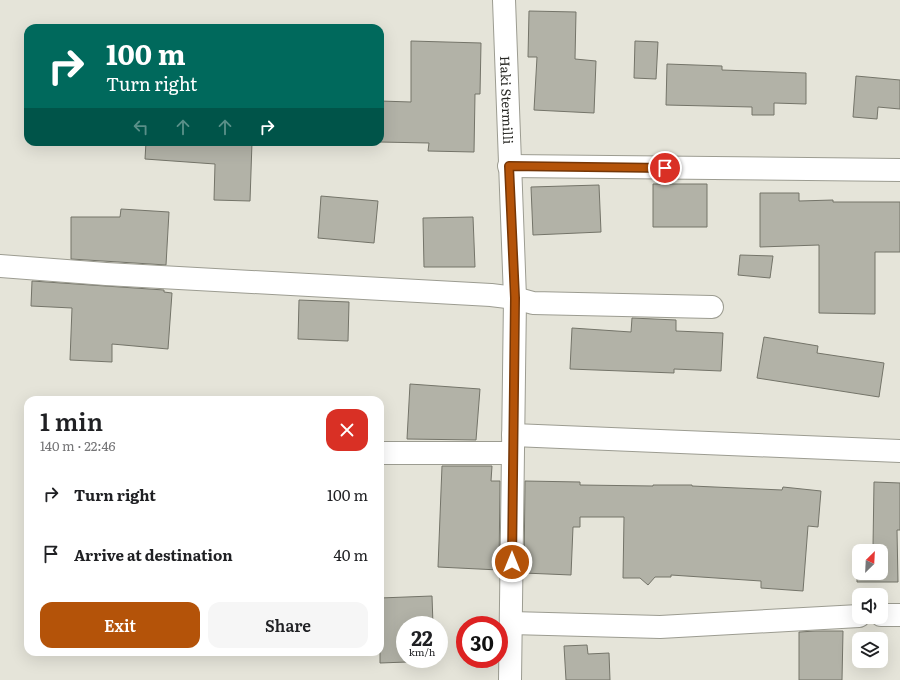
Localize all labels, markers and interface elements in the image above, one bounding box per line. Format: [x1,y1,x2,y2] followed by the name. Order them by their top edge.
[106,32,186,74] text: 100 m
[40,40,92,92] icon: right
[497,55,519,145] street label: Haki Stermilli
[106,70,197,97] text: Turn right
[130,116,152,138] icon: left
[172,116,194,138] icon: ahead
[214,116,236,138] icon: ahead
[256,116,278,138] icon: right
[648,151,682,185] pin
[654,157,676,179] icon: arrive
[40,403,103,438] text: 1 min
[326,409,368,451] button: close
[40,436,116,455] text: 140 m · 22:46
[40,483,62,505] icon: right
[74,483,156,506] text: Turn right
[327,483,368,506] text: 100 m
[491,541,533,583] position arrow
[40,543,62,565] icon: arrive
[74,543,233,566] text: Arrive at destination
[334,543,368,566] text: 40 m
[852,544,888,580] north arrow
[852,544,888,668] map controls
[852,588,888,624] button: sound
[40,602,200,648] button: Exit
[208,602,368,648] button: Share
[456,616,508,668] speed limit sign: 30
[411,622,433,652] text: 22
[852,632,888,668] button: layers
[409,644,435,659] text: km/h

